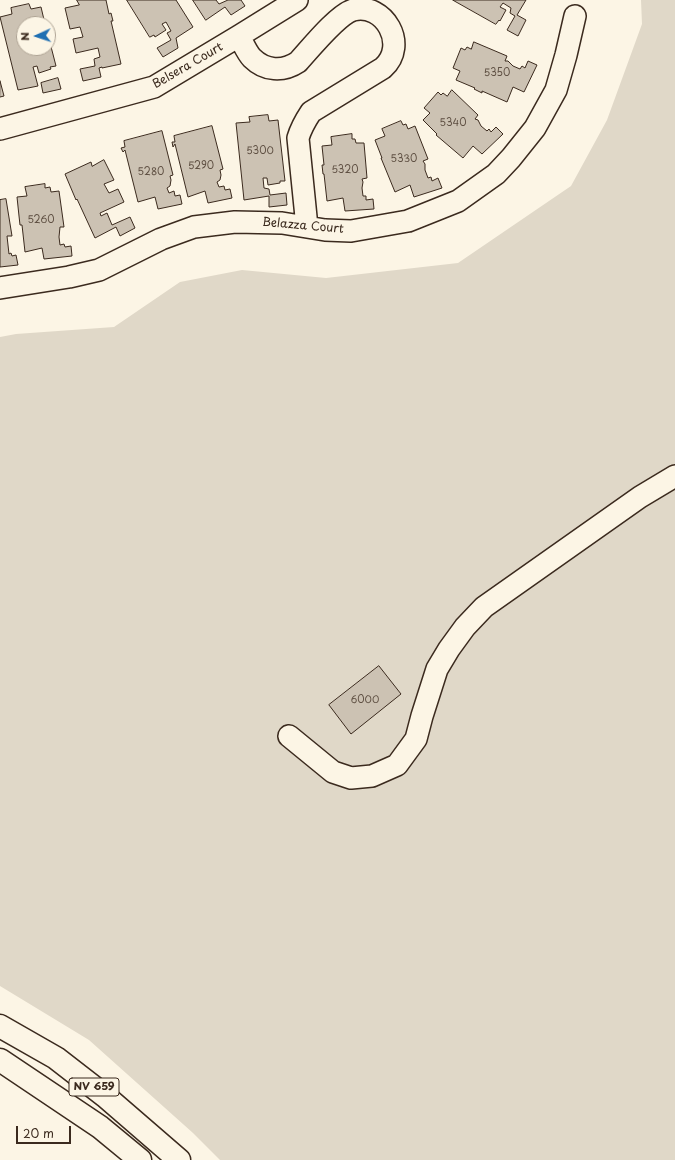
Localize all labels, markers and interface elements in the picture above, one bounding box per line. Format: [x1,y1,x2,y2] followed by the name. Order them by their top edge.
[16,16,56,56] north arrow
[16,32,33,41] text: N
[150,40,226,92] street label: Belsera Court
[484,67,510,79] house number: 5350
[440,117,466,129] house number: 5340
[246,145,274,157] house number: 5300
[391,153,417,165] house number: 5330
[188,160,214,172] house number: 5290
[331,164,359,176] house number: 5320
[138,166,164,178] house number: 5280
[27,214,55,226] house number: 5260
[262,215,344,237] street label: Belazza Court
[351,694,379,706] house number: 6000
[69,1078,119,1096] road number: NV 659
[18,1118,73,1144] scale bar
[23,1124,54,1142] text: 20 m

